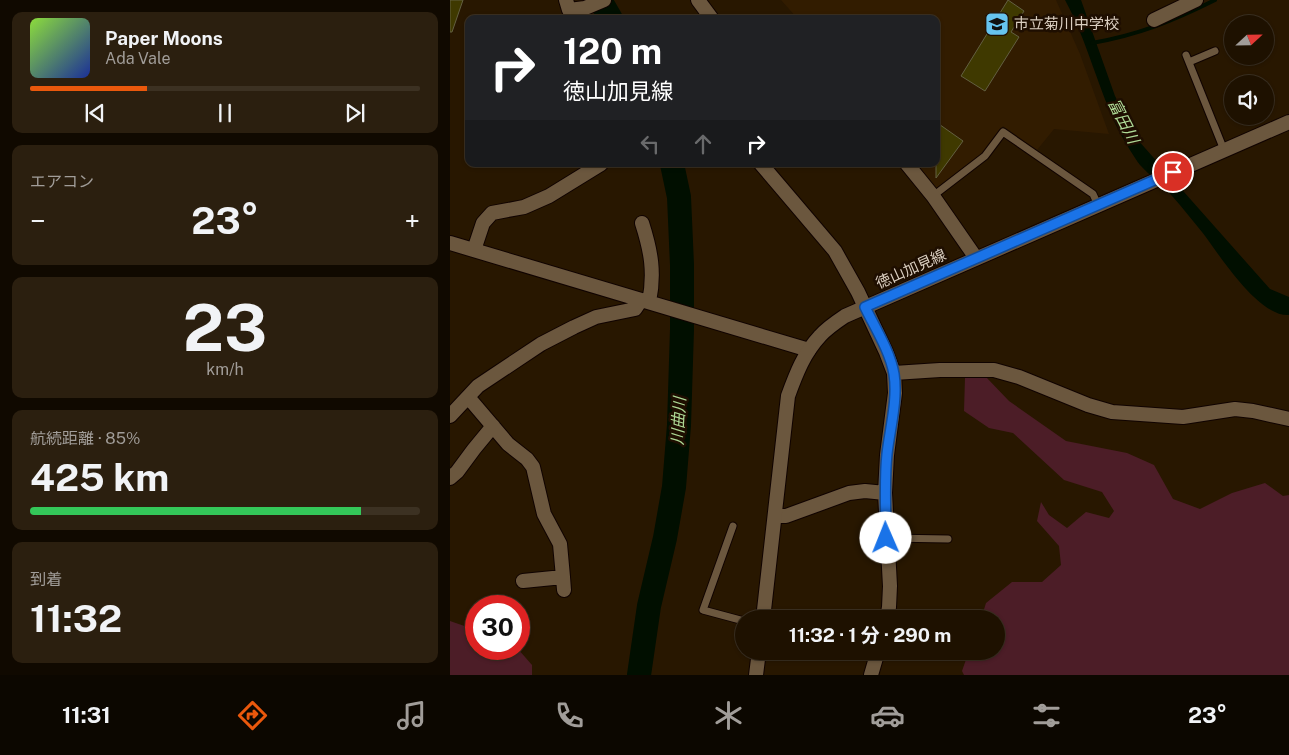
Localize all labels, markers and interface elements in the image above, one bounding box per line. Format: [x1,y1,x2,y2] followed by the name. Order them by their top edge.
[984,11,1010,37] school or university icon: 市立菊川中学校
[1014,15,1119,32] place label: 市立菊川中学校
[1224,15,1274,65] north arrow
[1224,15,1274,125] map controls
[105,27,223,49] text: Paper Moons
[563,31,662,72] text: 120 m
[480,35,545,100] icon: right
[105,49,170,68] text: Ada Vale
[1224,75,1274,125] button: sound
[563,78,673,104] text: 徳山加見線
[1104,96,1144,149] water label: 富田川
[81,99,109,127] icon: previous
[211,99,239,127] icon: pause
[341,99,369,127] icon: next
[636,130,664,158] icon: left
[689,130,717,158] icon: ahead
[742,130,770,158] icon: right
[1152,151,1194,193] pin
[1159,158,1187,186] icon: arrive
[30,172,94,191] text: エアコン
[191,198,259,243] text: 23°
[30,204,46,237] text: −
[404,204,420,237] text: +
[873,246,949,292] street label: 徳山加見線
[183,289,267,366] text: 23
[206,360,244,379] text: km/h
[668,395,689,445] water label: 川曲川
[30,429,140,448] text: 航続距離 · 85%
[30,455,169,500] text: 425 km
[859,511,911,563] position arrow
[30,570,62,589] text: 到着
[465,595,530,660] speed limit sign: 30
[30,596,122,641] text: 11:32
[789,624,951,646] text: 11:32 · 1 分 · 290 m
[235,698,270,733] icon: directions
[394,698,429,733] icon: music
[552,698,587,733] icon: phone
[711,698,746,733] icon: climate
[870,698,905,733] icon: car
[1029,698,1064,733] icon: filters
[62,702,111,728] text: 11:31
[1188,702,1227,728] text: 23°

